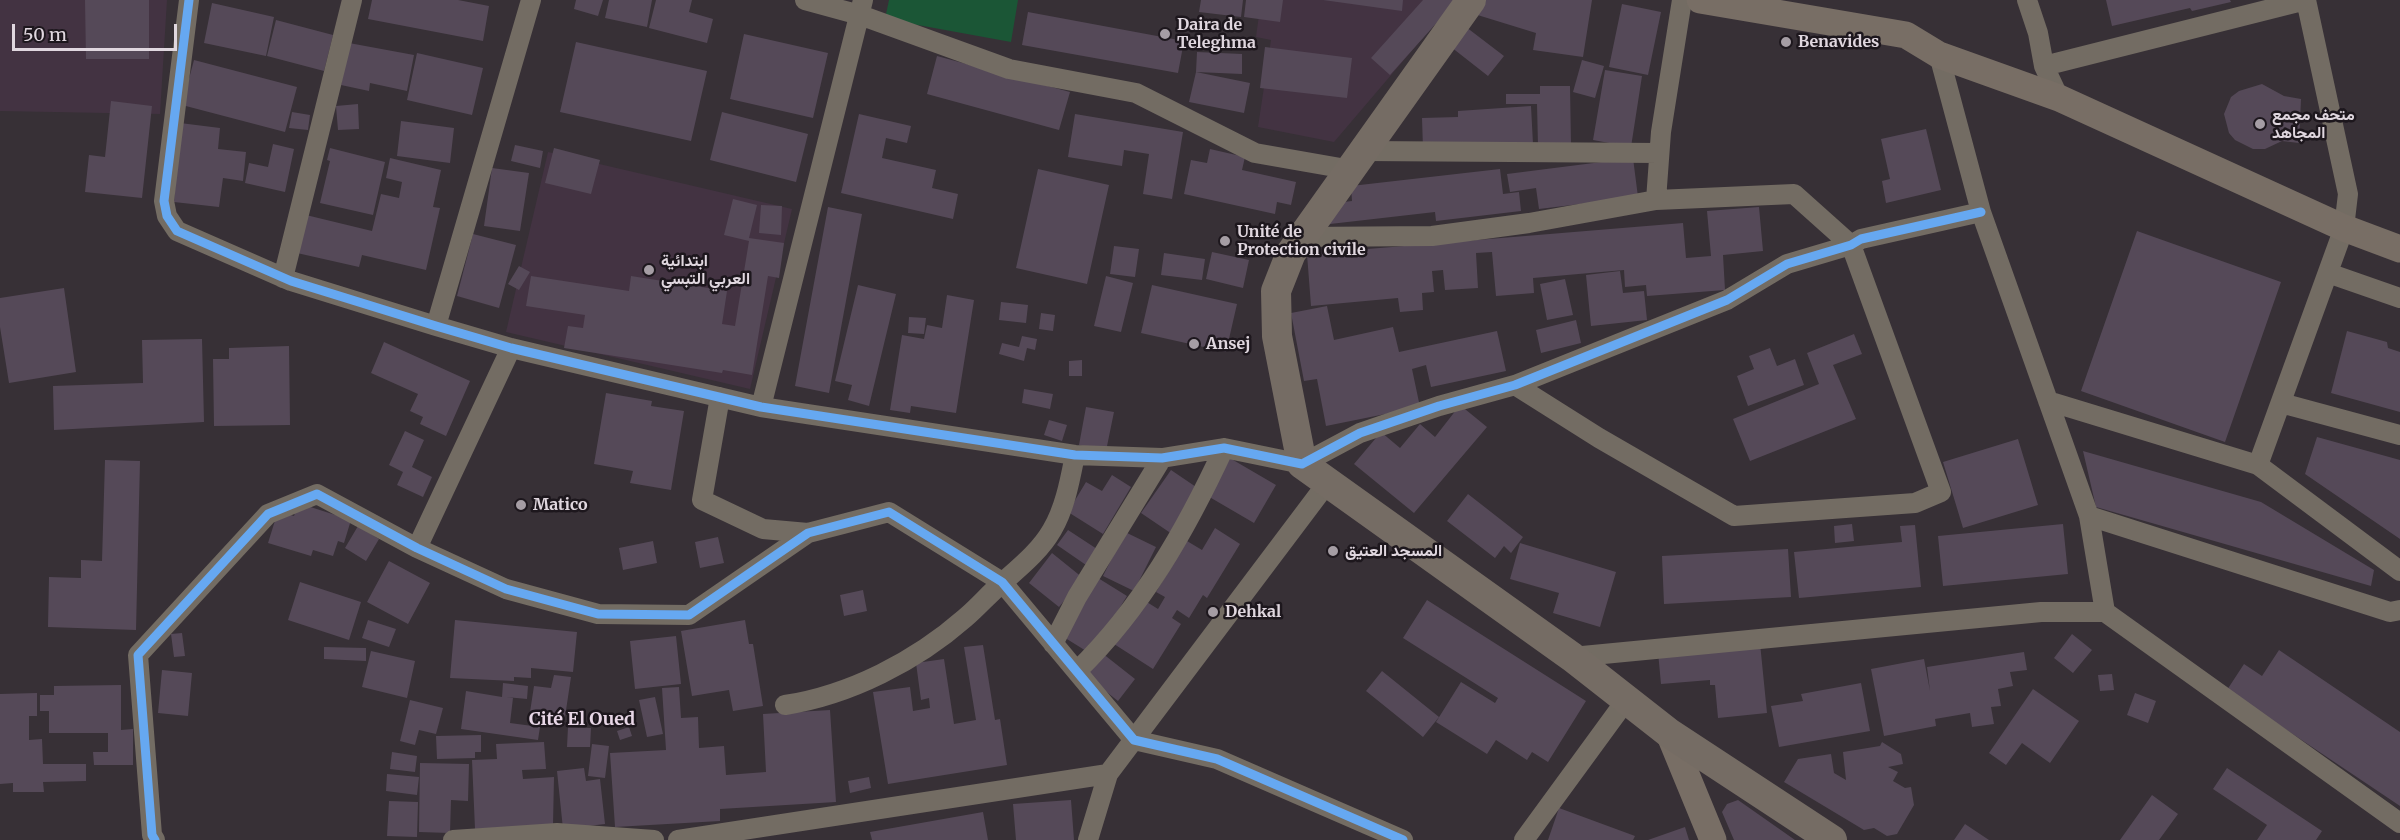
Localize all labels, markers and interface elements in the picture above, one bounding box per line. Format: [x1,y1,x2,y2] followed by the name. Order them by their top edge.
[15,12,180,50] scale bar
[1177,15,1256,53] place label: Daira de Teleghma
[23,23,67,46] text: 50 m
[1158,27,1172,41] marker: Daira de Teleghma
[1798,32,1879,52] place label: Benavides
[1779,35,1793,49] marker: Benavides
[2272,105,2355,143] place label: متحف مجمع المجاهد
[2253,117,2267,131] marker: متحف مجمع المجاهد
[1237,222,1366,260] place label: Unité de Protection civile
[1218,234,1232,248] marker: Unité de Protection civile
[661,251,750,289] place label: ابتدائية العربي التبسي
[642,263,656,277] marker: ابتدائية العربي التبسي
[1206,334,1250,354] place label: Ansej
[1187,337,1201,351] marker: Ansej
[533,495,588,515] place label: Matico
[514,498,528,512] marker: Matico
[1345,541,1442,561] place label: المسجد العتيق
[1326,544,1340,558] marker: المسجد العتيق
[1225,602,1281,622] place label: Dehkal
[1206,605,1220,619] marker: Dehkal
[529,709,635,731] district label: Cité El Oued

